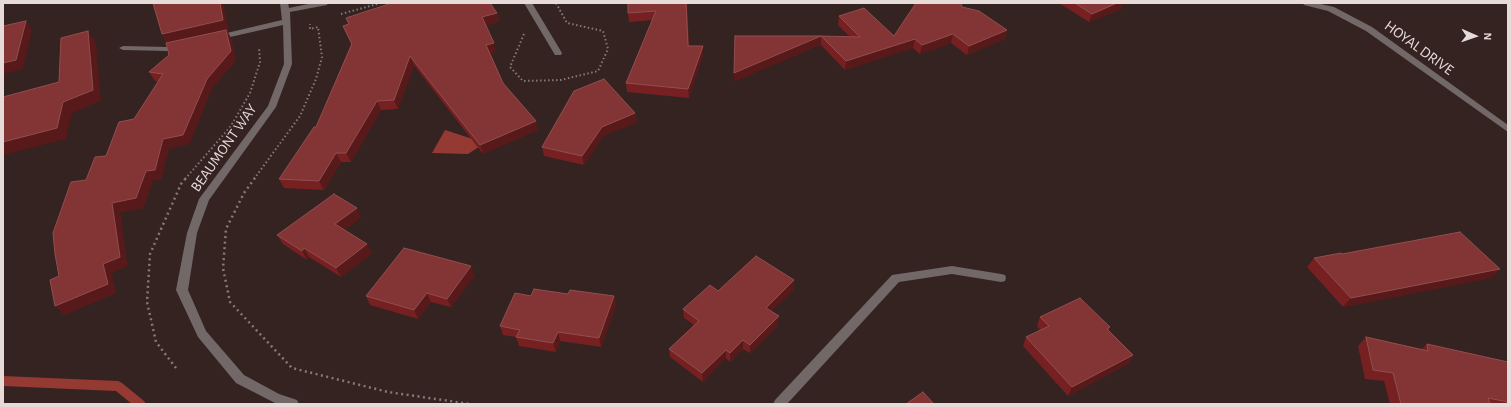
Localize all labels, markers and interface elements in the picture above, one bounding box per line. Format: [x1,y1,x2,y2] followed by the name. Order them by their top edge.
[1455,16,1495,56] north arrow
[1381,17,1457,79] street label: HOYAL DRIVE
[1482,32,1493,40] text: N
[187,101,261,195] street label: BEAUMONT WAY

